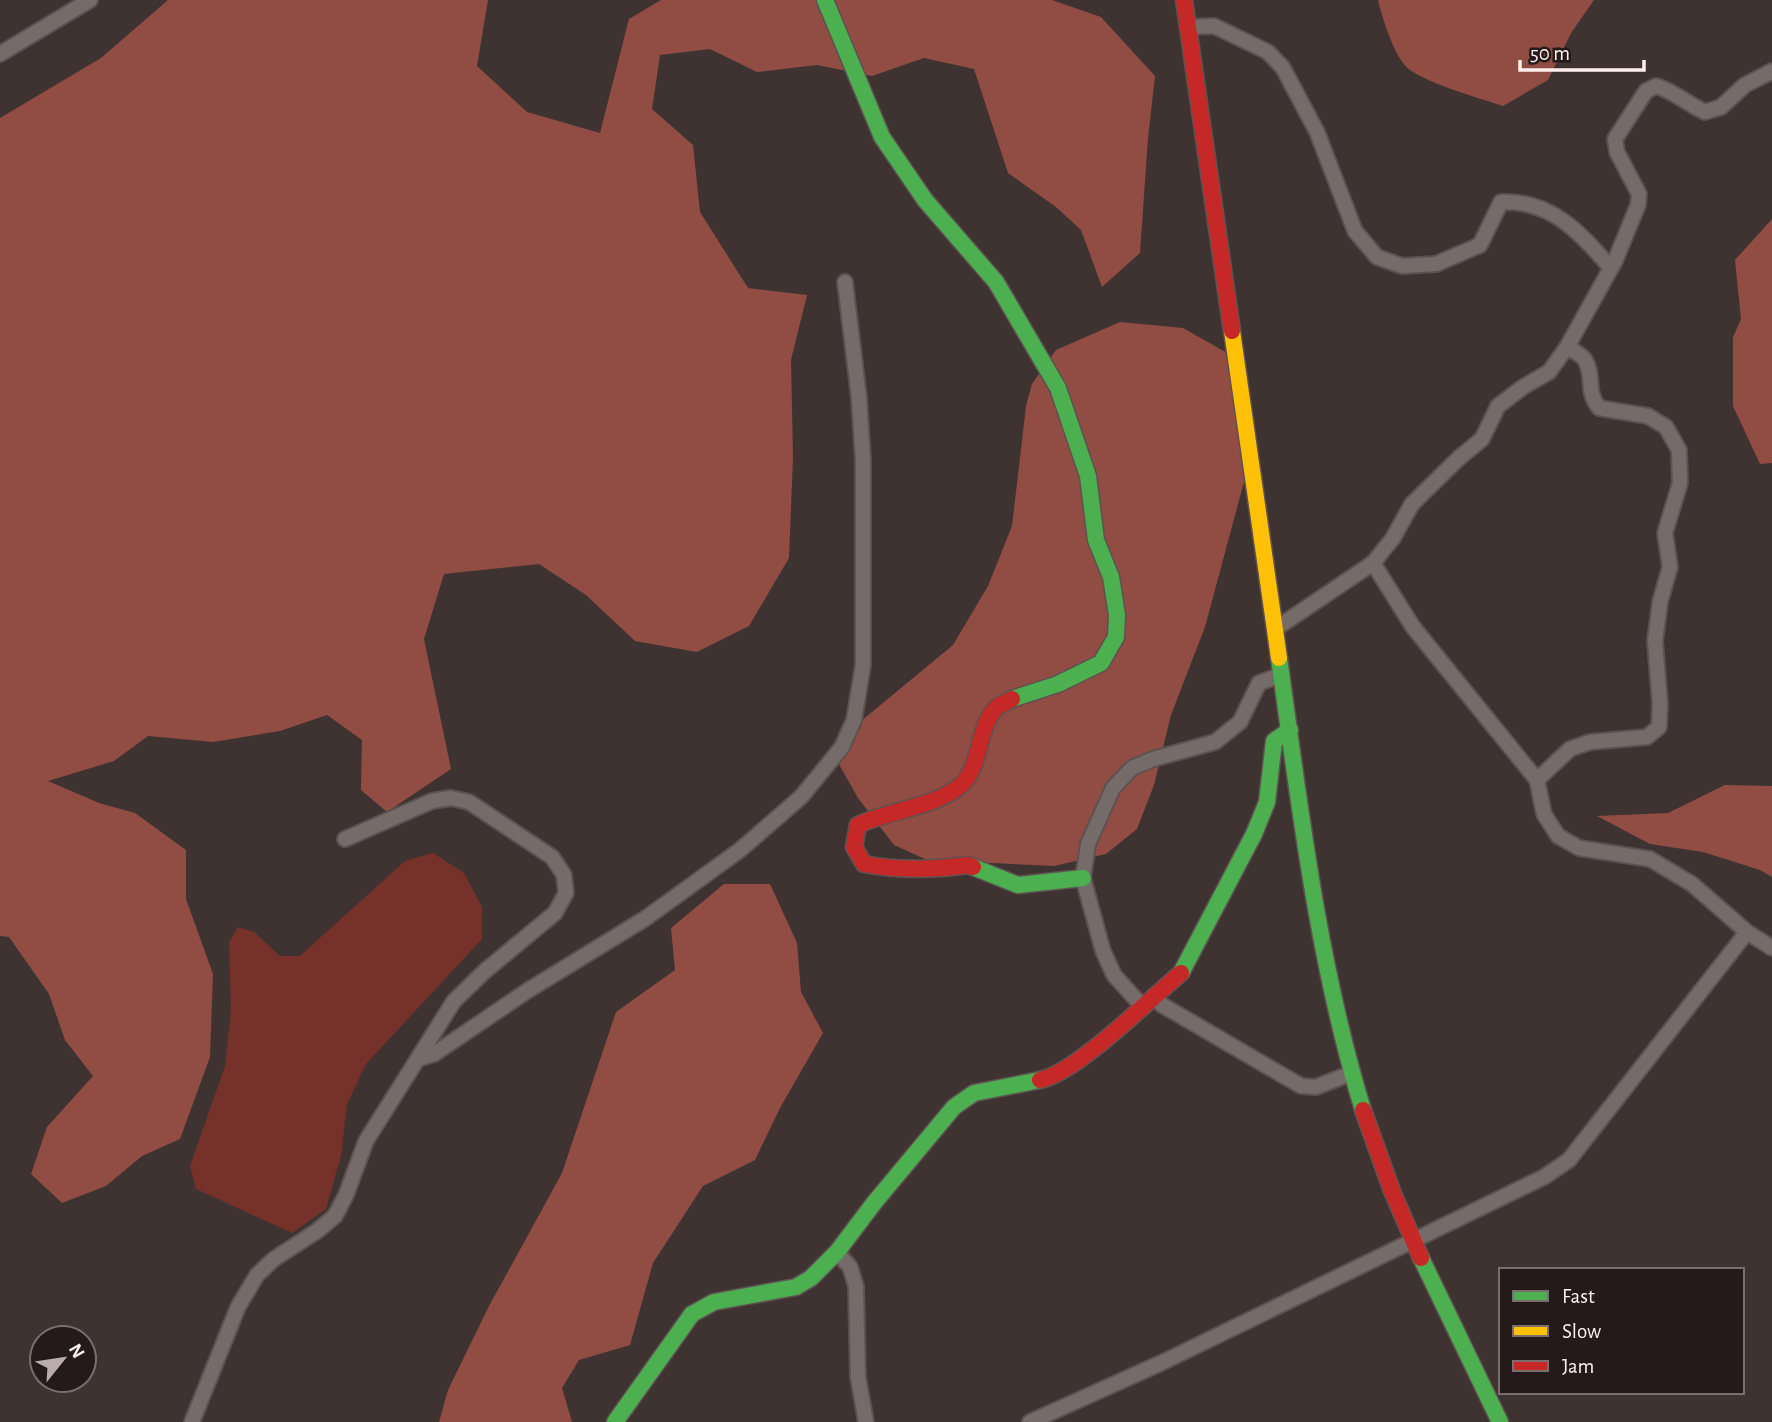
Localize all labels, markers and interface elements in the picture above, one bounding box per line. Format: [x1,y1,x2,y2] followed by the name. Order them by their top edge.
[1520,28,1644,72] scale bar
[1530,43,1570,64] text: 50 m
[1499,1268,1744,1394] legend
[1562,1286,1595,1307] text: Fast
[1562,1321,1601,1342] text: Slow
[28,1324,98,1394] north arrow
[65,1341,88,1362] text: N
[1562,1356,1594,1377] text: Jam

